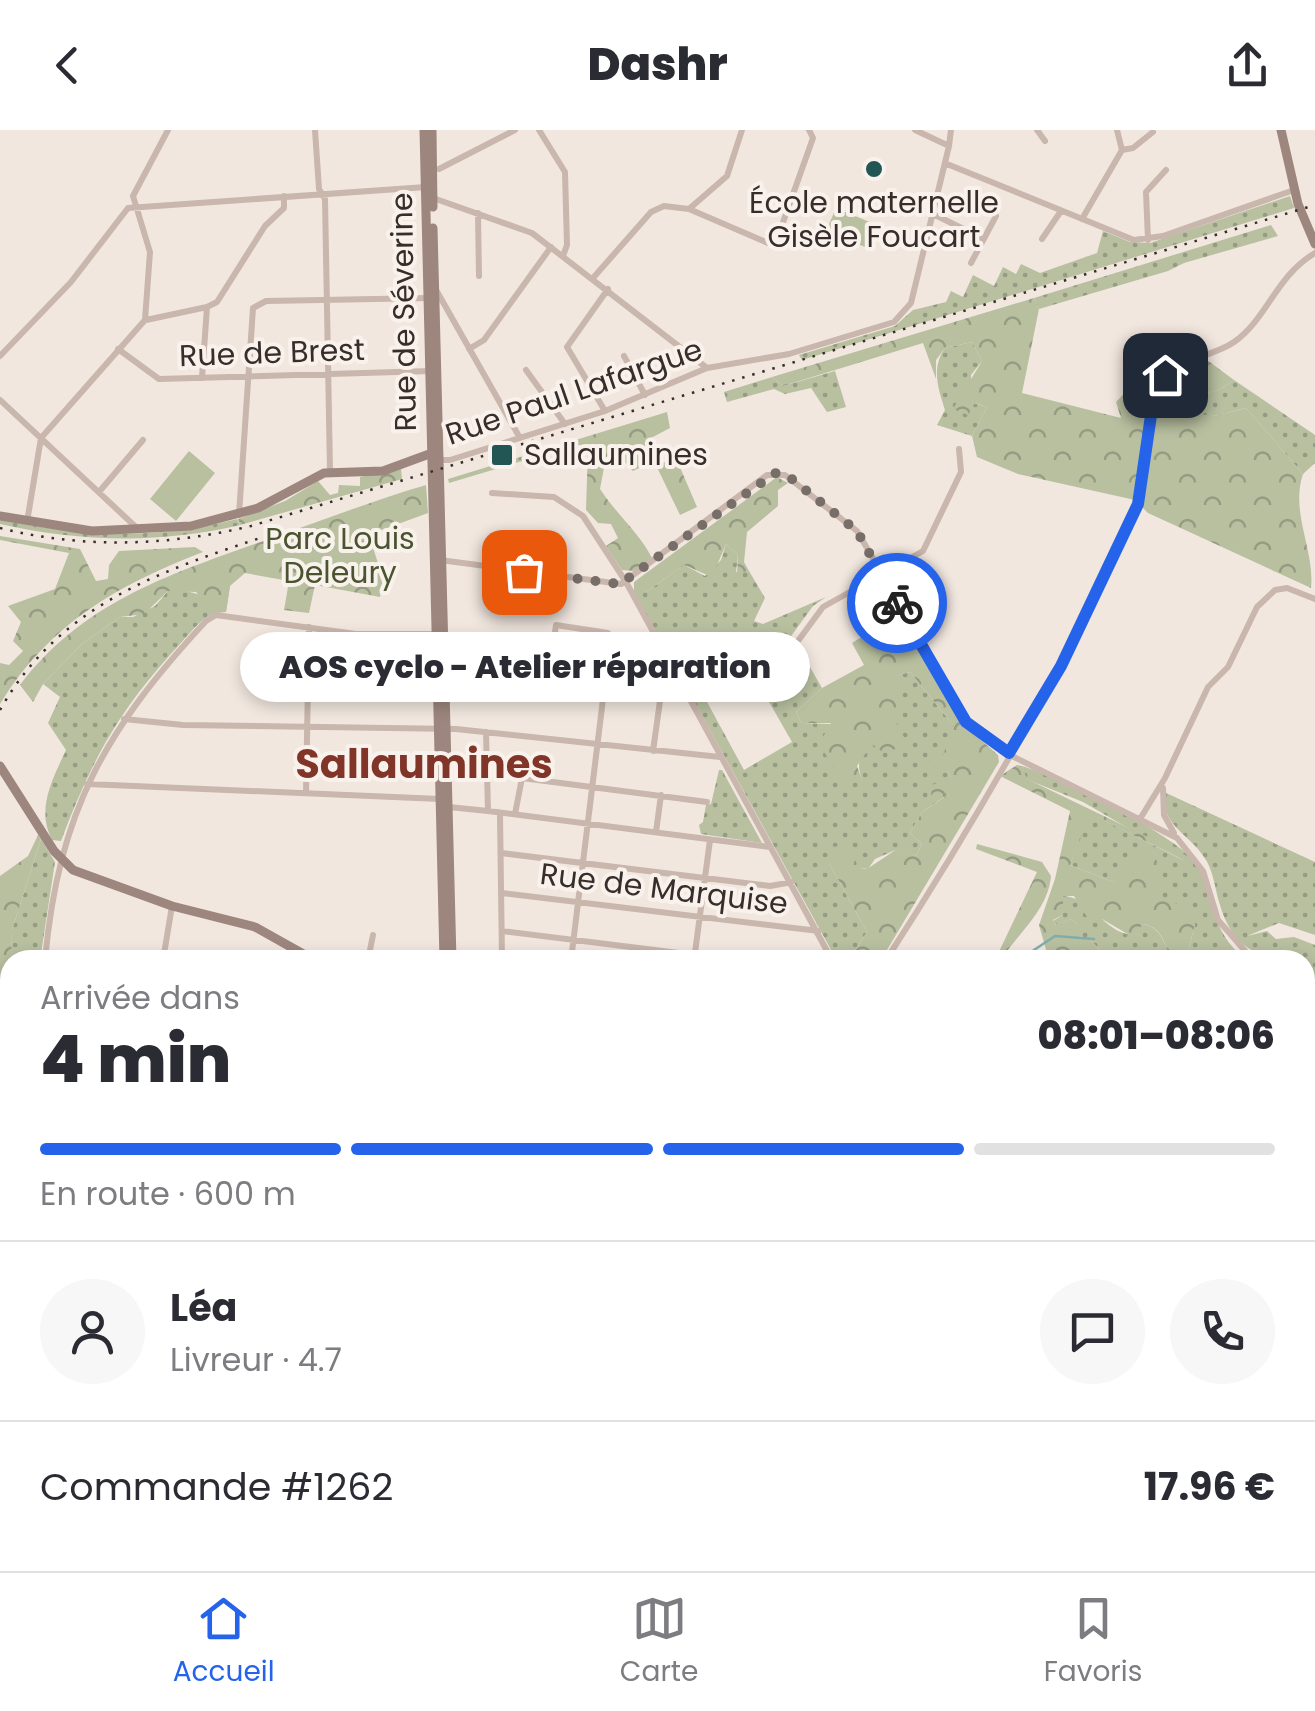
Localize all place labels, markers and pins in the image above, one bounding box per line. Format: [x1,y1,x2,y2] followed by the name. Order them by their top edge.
[863,158,885,180] marker: École maternelle Gisèle Foucart
[749,181,999,258] place label: École maternelle Gisèle Foucart
[1123,333,1208,418] pin
[524,433,708,476] place label: Sallaumines
[489,442,515,468] marker: Sallaumines
[482,530,567,615] pin
[239,632,809,702] callout: AOS cyclo - Atelier réparation

